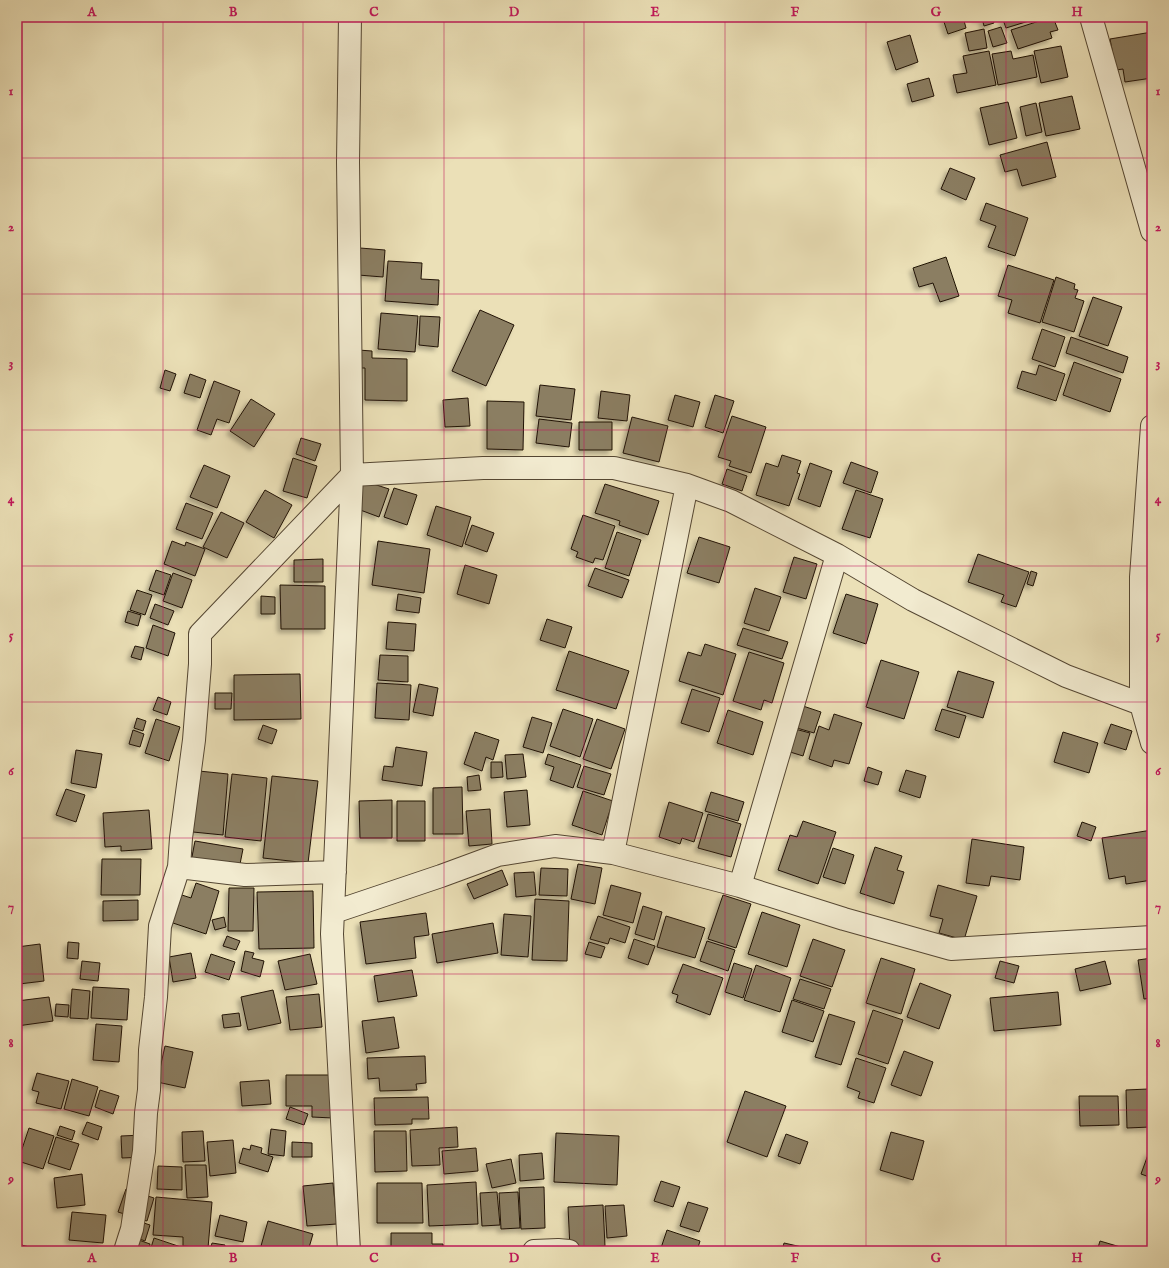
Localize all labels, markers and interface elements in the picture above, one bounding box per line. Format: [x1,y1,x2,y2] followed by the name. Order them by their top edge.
[87,4,98,21] text: A
[229,4,238,21] text: B
[369,4,379,21] text: C
[509,4,520,21] text: D
[650,4,660,21] text: E
[791,4,800,21] text: F
[931,4,942,21] text: G
[1071,4,1083,21] text: H
[9,83,14,100] text: 1
[1156,83,1161,100] text: 1
[8,219,14,236] text: 2
[1155,219,1161,236] text: 2
[9,355,14,372] text: 3
[1156,355,1161,372] text: 3
[8,491,15,508] text: 4
[1155,491,1162,508] text: 4
[9,627,14,644] text: 5
[1156,627,1161,644] text: 5
[8,763,14,780] text: 6
[1155,763,1161,780] text: 6
[8,899,14,916] text: 7
[1155,899,1161,916] text: 7
[8,1035,14,1052] text: 8
[1155,1035,1161,1052] text: 8
[7,1171,14,1188] text: 9
[1154,1171,1161,1188] text: 9
[87,1250,98,1267] text: A
[229,1250,238,1267] text: B
[369,1250,379,1267] text: C
[509,1250,520,1267] text: D
[650,1250,660,1267] text: E
[791,1250,800,1267] text: F
[931,1250,942,1267] text: G
[1071,1250,1083,1267] text: H

